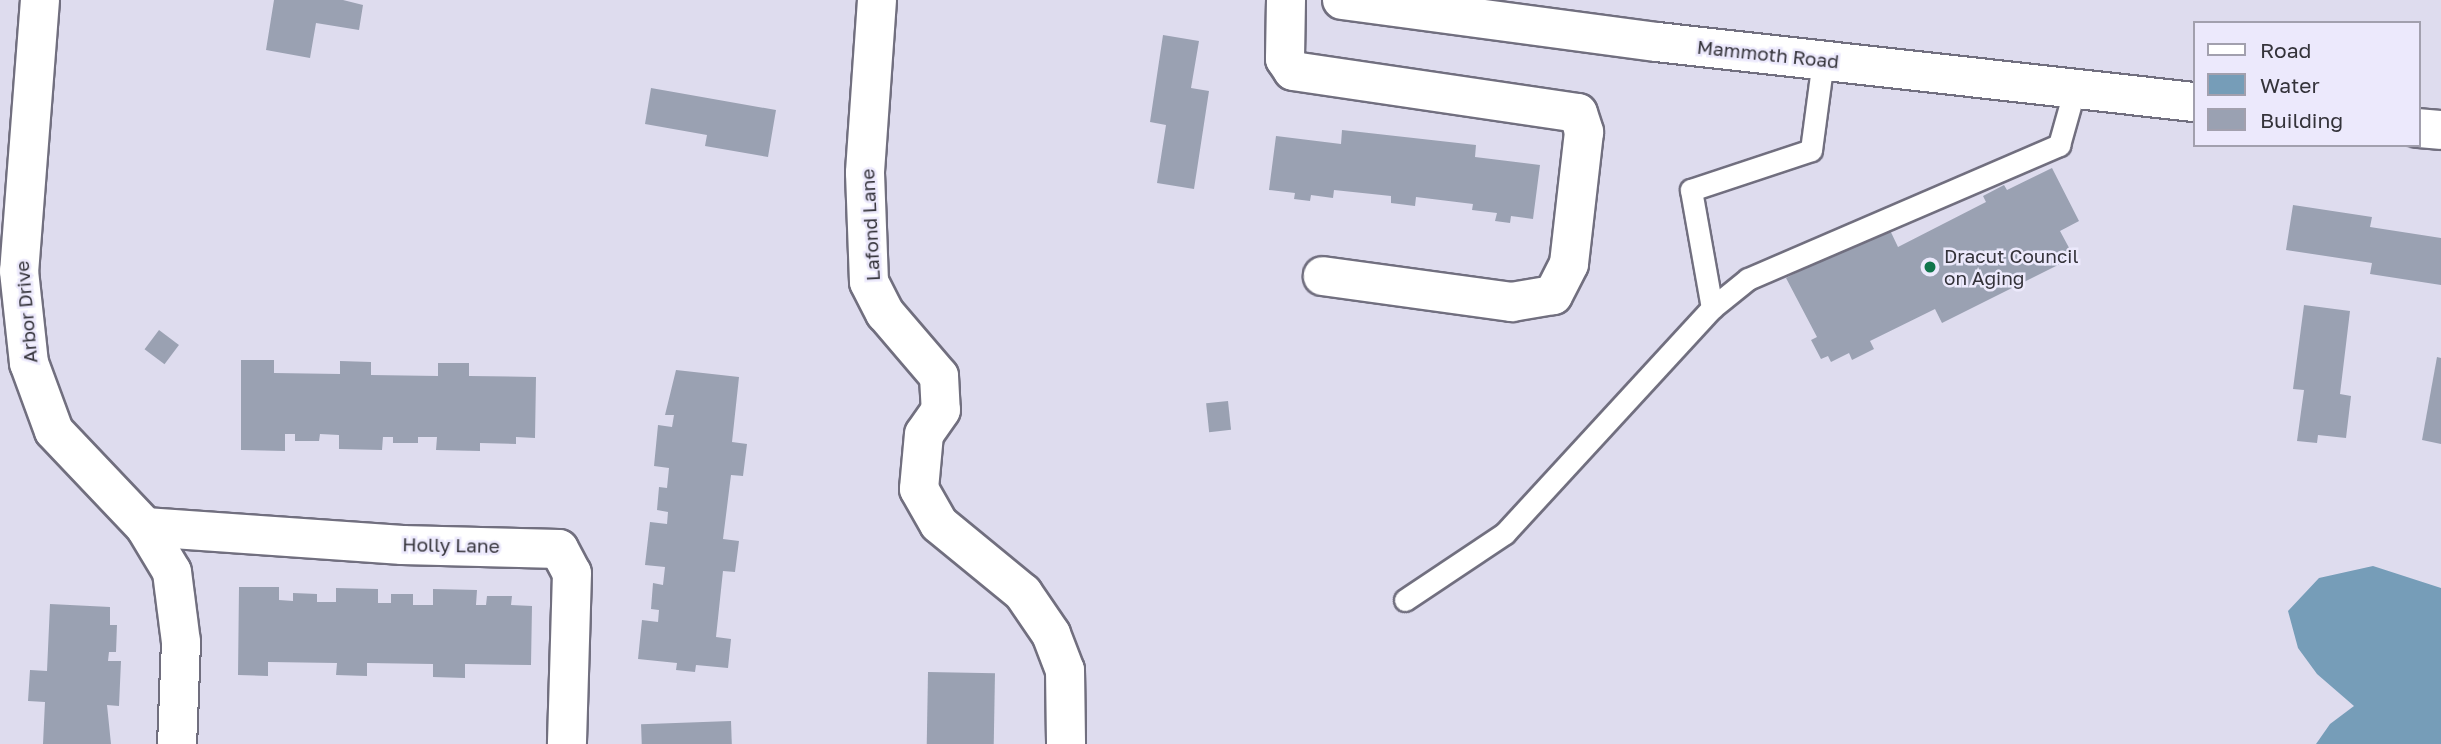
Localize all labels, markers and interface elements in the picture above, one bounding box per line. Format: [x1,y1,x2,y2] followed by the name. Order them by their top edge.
[2192,21,2420,147] legend
[1696,35,1840,73] street label: Mammoth Road
[2260,37,2311,63] text: Road
[2260,72,2320,98] text: Water
[2260,107,2343,133] text: Building
[856,168,884,282] street label: Lafond Lane
[1944,245,2078,289] place label: Dracut Council on Aging
[1922,259,1938,275] marker: Dracut Council on Aging
[10,260,42,364] street label: Arbor Drive
[402,533,500,557] street label: Holly Lane

